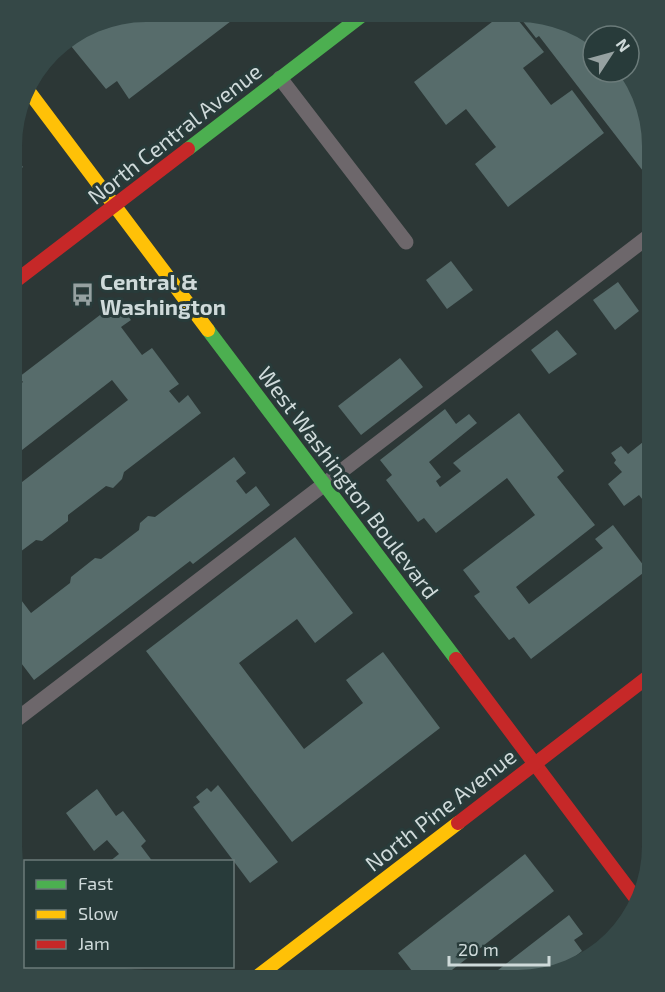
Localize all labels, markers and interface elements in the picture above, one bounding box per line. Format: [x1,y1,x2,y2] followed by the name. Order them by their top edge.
[581,24,641,84] north arrow
[612,35,635,55] text: N
[82,57,266,209] street label: North Central Avenue
[100,268,226,319] place label: Central & Washington
[69,281,95,307] bus stop icon: Central & Washington
[253,361,445,603] street label: West Washington Boulevard
[359,742,521,876] street label: North Pine Avenue
[24,860,234,968] legend
[78,872,113,894] text: Fast
[78,902,119,924] text: Slow
[449,929,550,967] scale bar
[78,932,110,954] text: Jam
[458,938,499,960] text: 20 m

